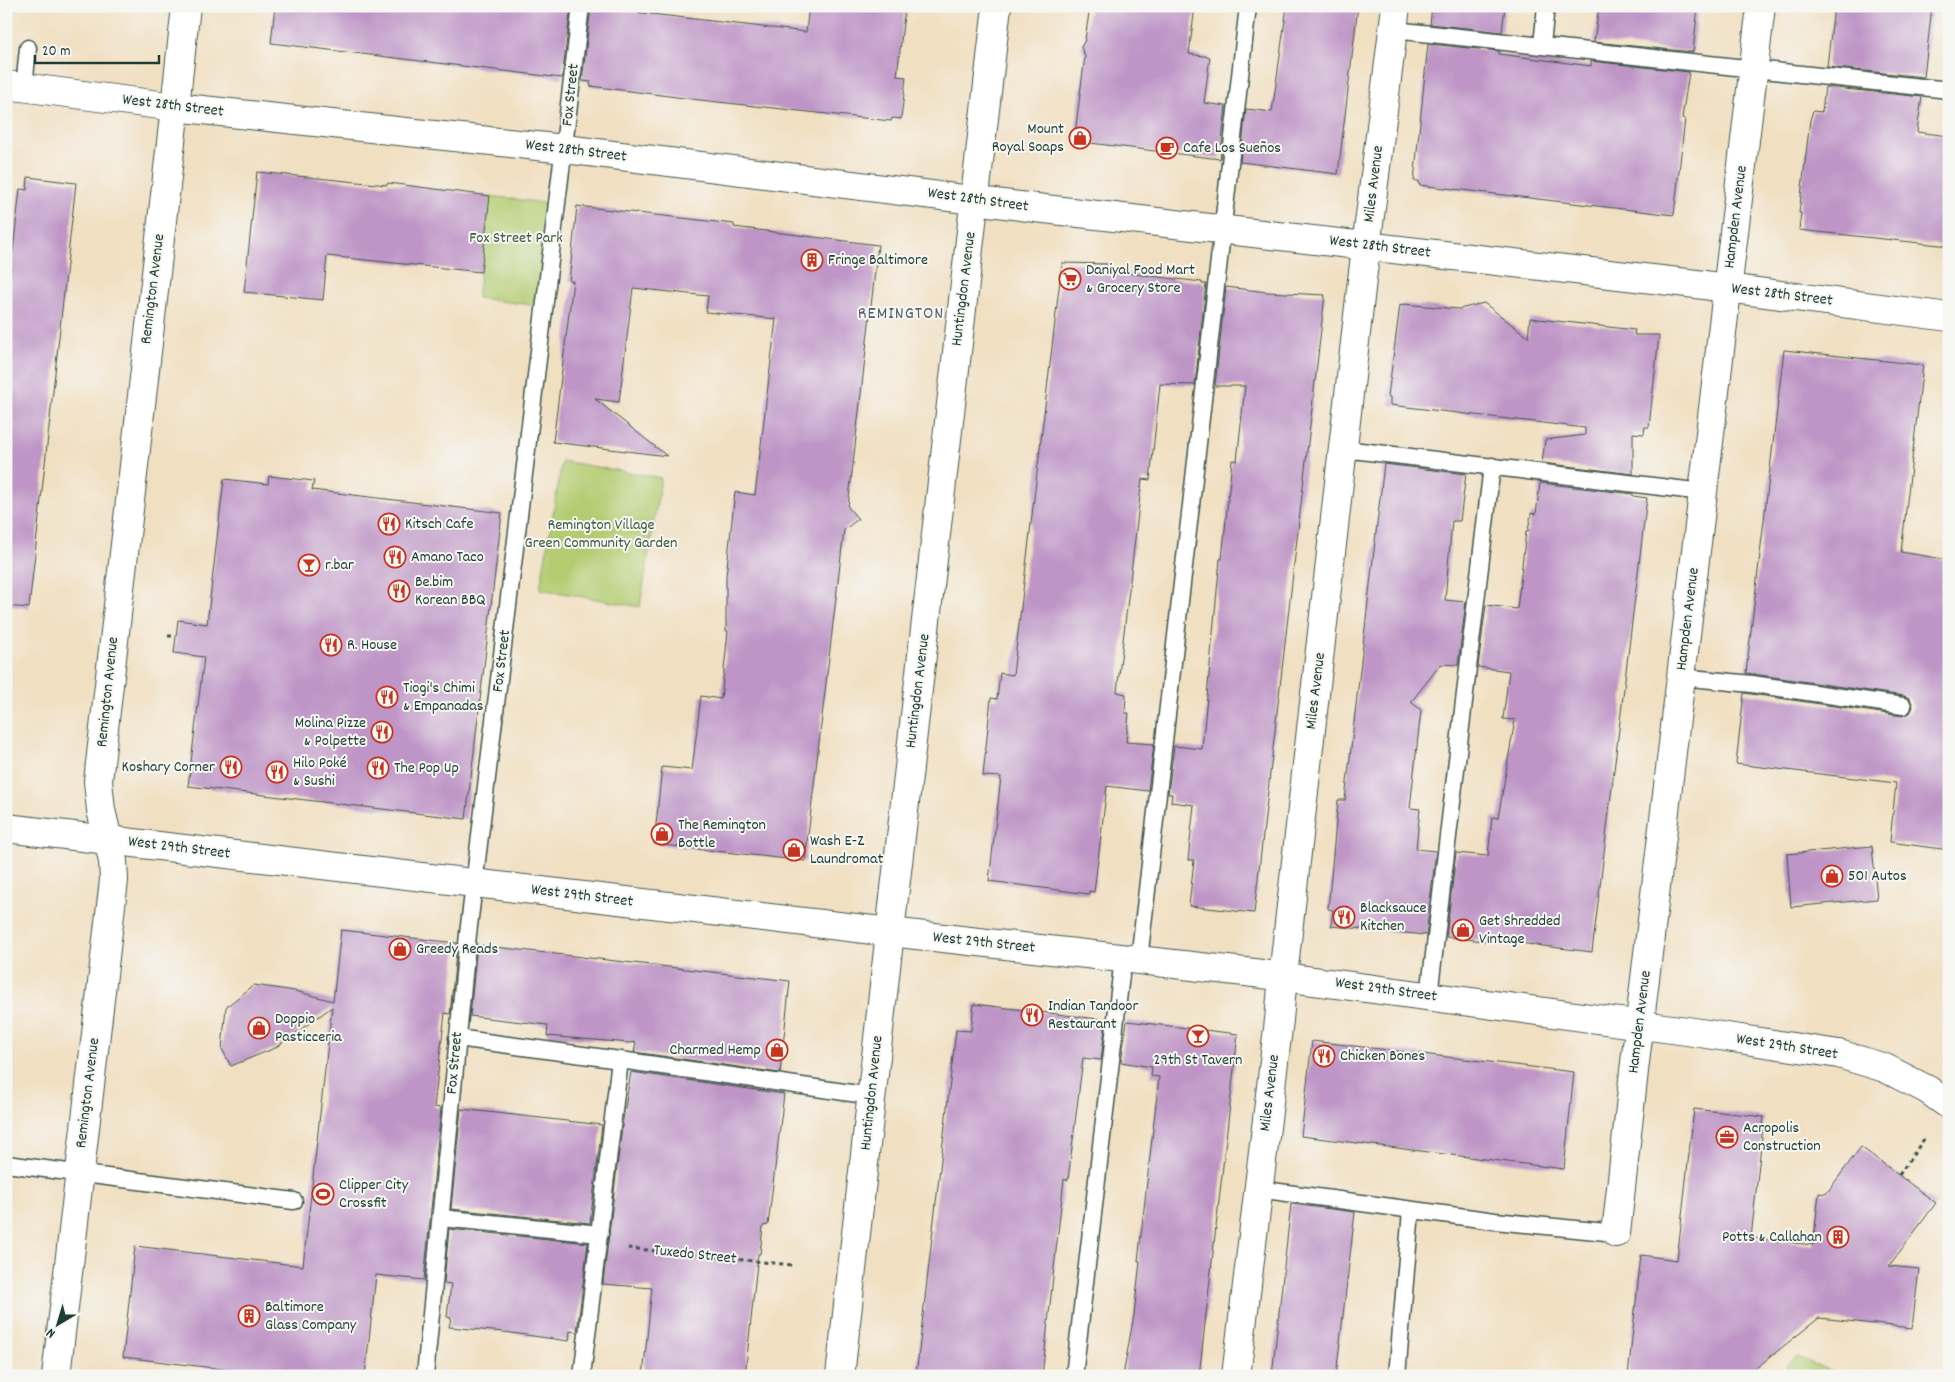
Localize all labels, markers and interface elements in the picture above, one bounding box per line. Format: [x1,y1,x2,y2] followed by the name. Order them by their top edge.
[35,32,159,64] scale bar
[42,41,70,63] text: 20 m
[556,63,586,127] street label: Fox Street
[121,88,225,124] street label: West 28th Street
[992,118,1064,159] place label: Mount Royal Soaps
[1068,126,1092,150] shop icon: Mount Royal Soaps
[524,133,628,169] street label: West 28th Street
[1155,136,1179,160] cafe icon: Cafe Los Sueños
[1183,137,1281,160] place label: Cafe Los Sueños
[1358,144,1390,224] street label: Miles Avenue
[1718,164,1754,270] street label: Hampden Avenue
[926,182,1030,218] street label: West 28th Street
[469,227,563,250] park label: Fox Street Park
[1328,229,1432,265] street label: West 28th Street
[946,230,982,348] street label: Huntingdon Avenue
[135,233,171,345] street label: Remington Avenue
[800,248,824,272] building icon: Fringe Baltimore
[828,249,928,272] place label: Fringe Baltimore
[1086,259,1195,300] place label: Daniyal Food Mart & Grocery Store
[1058,267,1082,291] supermarket icon: Daniyal Food Mart & Grocery Store
[1730,277,1834,313] street label: West 28th Street
[858,302,944,327] district label: REMINGTON
[377,512,401,536] restaurant icon: Kitsch Cafe
[405,513,473,536] place label: Kitsch Cafe
[525,514,677,555] park label: Remington Village Green Community Garden
[383,545,407,569] restaurant icon: Amano Taco
[411,546,484,569] place label: Amano Taco
[297,553,321,577] bar icon: r.bar
[325,554,354,577] place label: r.bar
[1670,566,1706,672] street label: Hampden Avenue
[415,571,486,612] place label: Be.bim Korean BBQ
[387,579,411,603] restaurant icon: Be.bim Korean BBQ
[487,628,517,694] street label: Fox Street
[900,632,936,750] street label: Huntingdon Avenue
[319,633,343,657] restaurant icon: R. House
[347,634,397,657] place label: R. House
[91,636,125,748] street label: Remington Avenue
[1300,651,1332,731] street label: Miles Avenue
[403,677,484,718] place label: Tiogi's Chimi & Empanadas
[375,685,399,709] restaurant icon: Tiogi's Chimi & Empanadas
[295,712,366,753] place label: Molina Pizze & Polpette
[370,720,394,744] restaurant icon: Molina Pizze & Polpette
[293,752,347,793] place label: Hilo Poké & Sushi
[219,755,243,779] restaurant icon: Koshary Corner
[122,756,215,779] place label: Koshary Corner
[366,756,390,780] restaurant icon: The Pop Up
[394,757,459,780] place label: The Pop Up
[265,760,289,784] restaurant icon: Hilo Poké & Sushi
[678,814,766,855] place label: The Remington Bottle
[650,822,674,846] shop icon: The Remington Bottle
[127,830,231,866] street label: West 29th Street
[810,830,883,871] place label: Wash E-Z Laundromat
[782,838,806,862] shop icon: Wash E-Z Laundromat
[1820,864,1844,888] shop icon: 501 Autos
[1848,865,1907,888] place label: 501 Autos
[530,878,634,914] street label: West 29th Street
[1360,897,1427,938] place label: Blacksauce Kitchen
[1332,905,1356,929] restaurant icon: Blacksauce Kitchen
[1479,910,1561,951] place label: Get Shredded Vintage
[1451,918,1475,942] shop icon: Get Shredded Vintage
[932,926,1036,960] street label: West 29th Street
[388,937,412,961] shop icon: Greedy Reads
[416,938,499,961] place label: Greedy Reads
[1622,969,1658,1075] street label: Hampden Avenue
[1334,971,1439,1009] street label: West 29th Street
[1048,995,1138,1036] place label: Indian Tandoor Restaurant
[1020,1003,1044,1027] restaurant icon: Indian Tandoor Restaurant
[275,1008,342,1049] place label: Doppio Pasticceria
[247,1016,271,1040] shop icon: Doppio Pasticceria
[1186,1024,1210,1048] bar icon: 29th St Tavern
[1735,1028,1840,1066] street label: West 29th Street
[441,1031,469,1095] street label: Fox Street
[855,1035,889,1151] street label: Huntingdon Avenue
[70,1037,106,1149] street label: Remington Avenue
[765,1038,789,1062] shop icon: Charmed Hemp
[670,1039,761,1062] place label: Charmed Hemp
[1312,1044,1336,1068] restaurant icon: Chicken Bones
[1340,1045,1425,1068] place label: Chicken Bones
[1154,1049,1242,1072] place label: 29th St Tavern
[1254,1053,1286,1133] street label: Miles Avenue
[1743,1117,1821,1158] place label: Acropolis Construction
[1715,1125,1739,1149] office icon: Acropolis Construction
[339,1174,409,1215] place label: Clipper City Crossfit
[311,1182,335,1206] sports icon: Clipper City Crossfit
[1826,1225,1850,1249] building icon: Potts & Callahan
[1722,1226,1822,1249] place label: Potts & Callahan
[652,1239,738,1271] street label: Tuxedo Street
[265,1296,357,1337] place label: Baltimore Glass Company
[32,1300,82,1350] north arrow
[237,1304,261,1328] building icon: Baltimore Glass Company
[42,1323,60,1343] text: N

